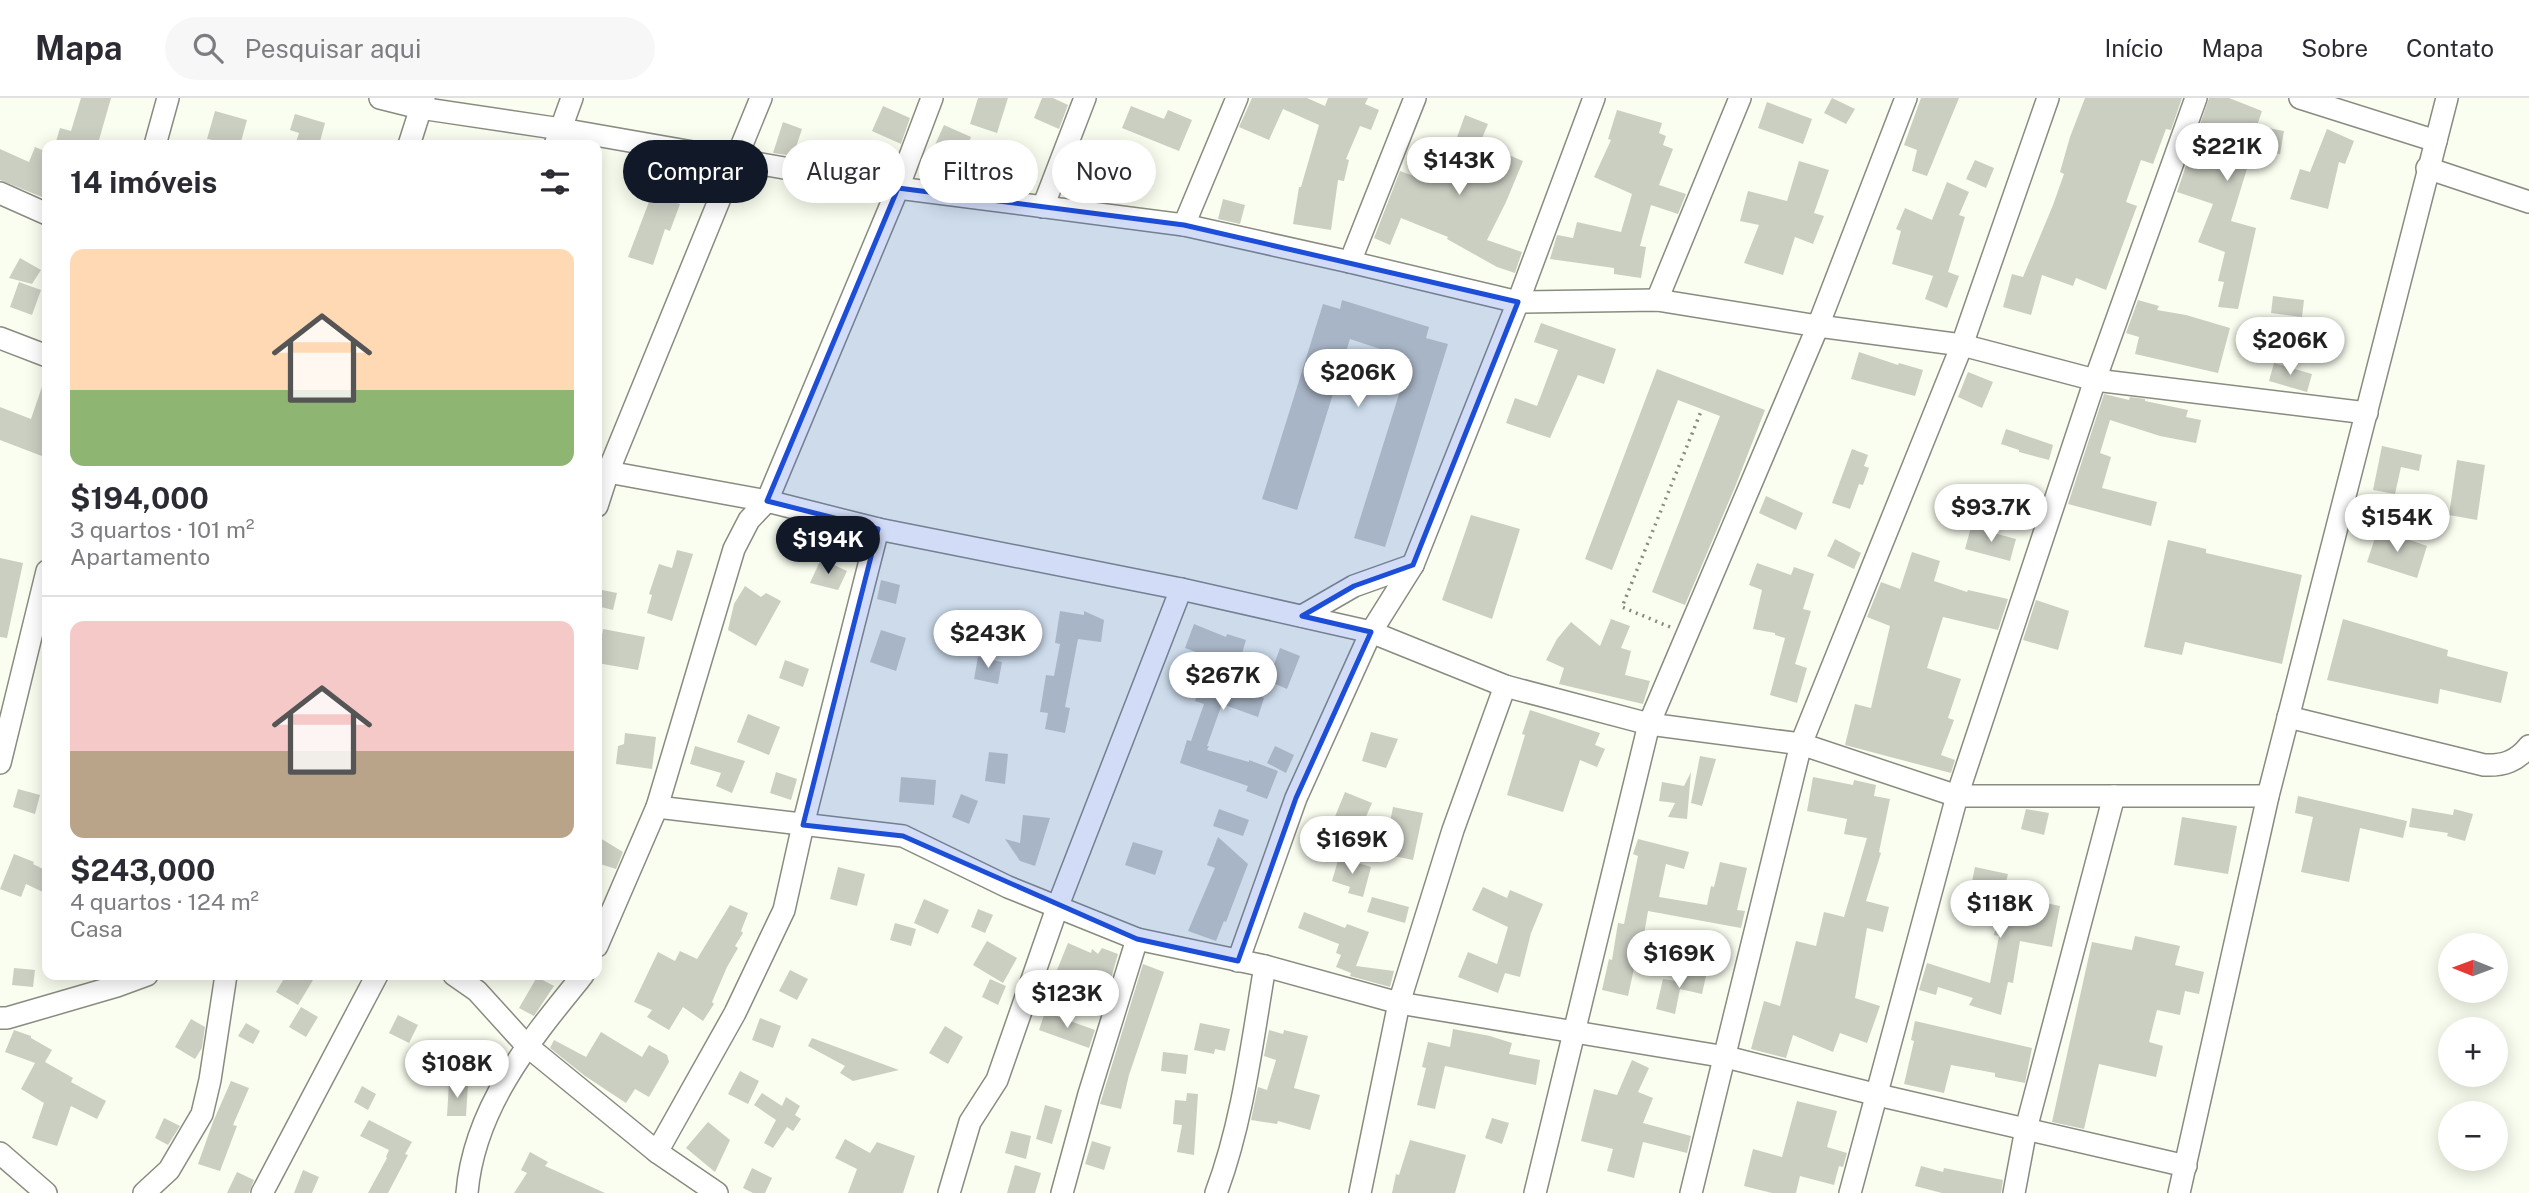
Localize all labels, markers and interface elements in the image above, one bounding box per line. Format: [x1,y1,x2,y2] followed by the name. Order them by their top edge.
[165,17,655,80] search box
[35,29,123,67] text: Mapa
[189,29,227,67] icon: search
[245,33,421,64] text: Pesquisar aqui
[2105,34,2163,62] text: Início
[2201,34,2263,62] text: Mapa
[2301,34,2368,62] text: Sobre
[2406,34,2494,62] text: Contato
[2178,123,2276,183] pin: $221K
[2191,132,2263,159] text: $221K
[1410,138,1508,197] pin: $143K
[623,140,768,203] chip: Comprar
[782,140,905,203] chip: Alugar
[919,140,1038,203] chip: Filtros
[1052,140,1156,203] chip: Novo
[1423,146,1495,173] text: $143K
[536,163,574,201] icon: filters
[70,164,217,200] text: 14 imóveis
[259,295,385,421] icon: home
[2241,317,2339,377] pin: $206K
[2252,326,2328,353] text: $206K
[1309,350,1407,409] pin: $206K
[1320,358,1396,385] text: $206K
[70,480,209,516] text: $194,000
[1934,484,2048,544] pin: $93.7K
[1950,493,2032,520] text: $93.7K
[2348,494,2446,554] pin: $154K
[2361,503,2433,530] text: $154K
[70,516,254,543] text: 3 quartos · 101 m²
[779,517,877,576] pin: $194K
[792,525,864,552] text: $194K
[70,543,210,570] text: Apartamento
[939,610,1037,670] pin: $243K
[949,619,1027,646] text: $243K
[1174,652,1272,712] pin: $267K
[1185,661,1261,688] text: $267K
[259,667,385,793] icon: home
[1303,816,1401,876] pin: $169K
[1316,825,1388,852] text: $169K
[70,852,215,888] text: $243,000
[1951,880,2049,940] pin: $118K
[70,888,259,915] text: 4 quartos · 124 m²
[1966,889,2034,916] text: $118K
[70,915,123,942] text: Casa
[1630,930,1728,990] pin: $169K
[2438,933,2508,1003] north arrow
[2438,933,2508,1171] map controls
[1643,939,1715,966] text: $169K
[1018,970,1116,1030] pin: $123K
[1031,979,1103,1006] text: $123K
[2438,1017,2508,1087] button: +
[408,1040,506,1100] pin: $108K
[421,1049,493,1076] text: $108K
[2438,1101,2508,1171] button: −

